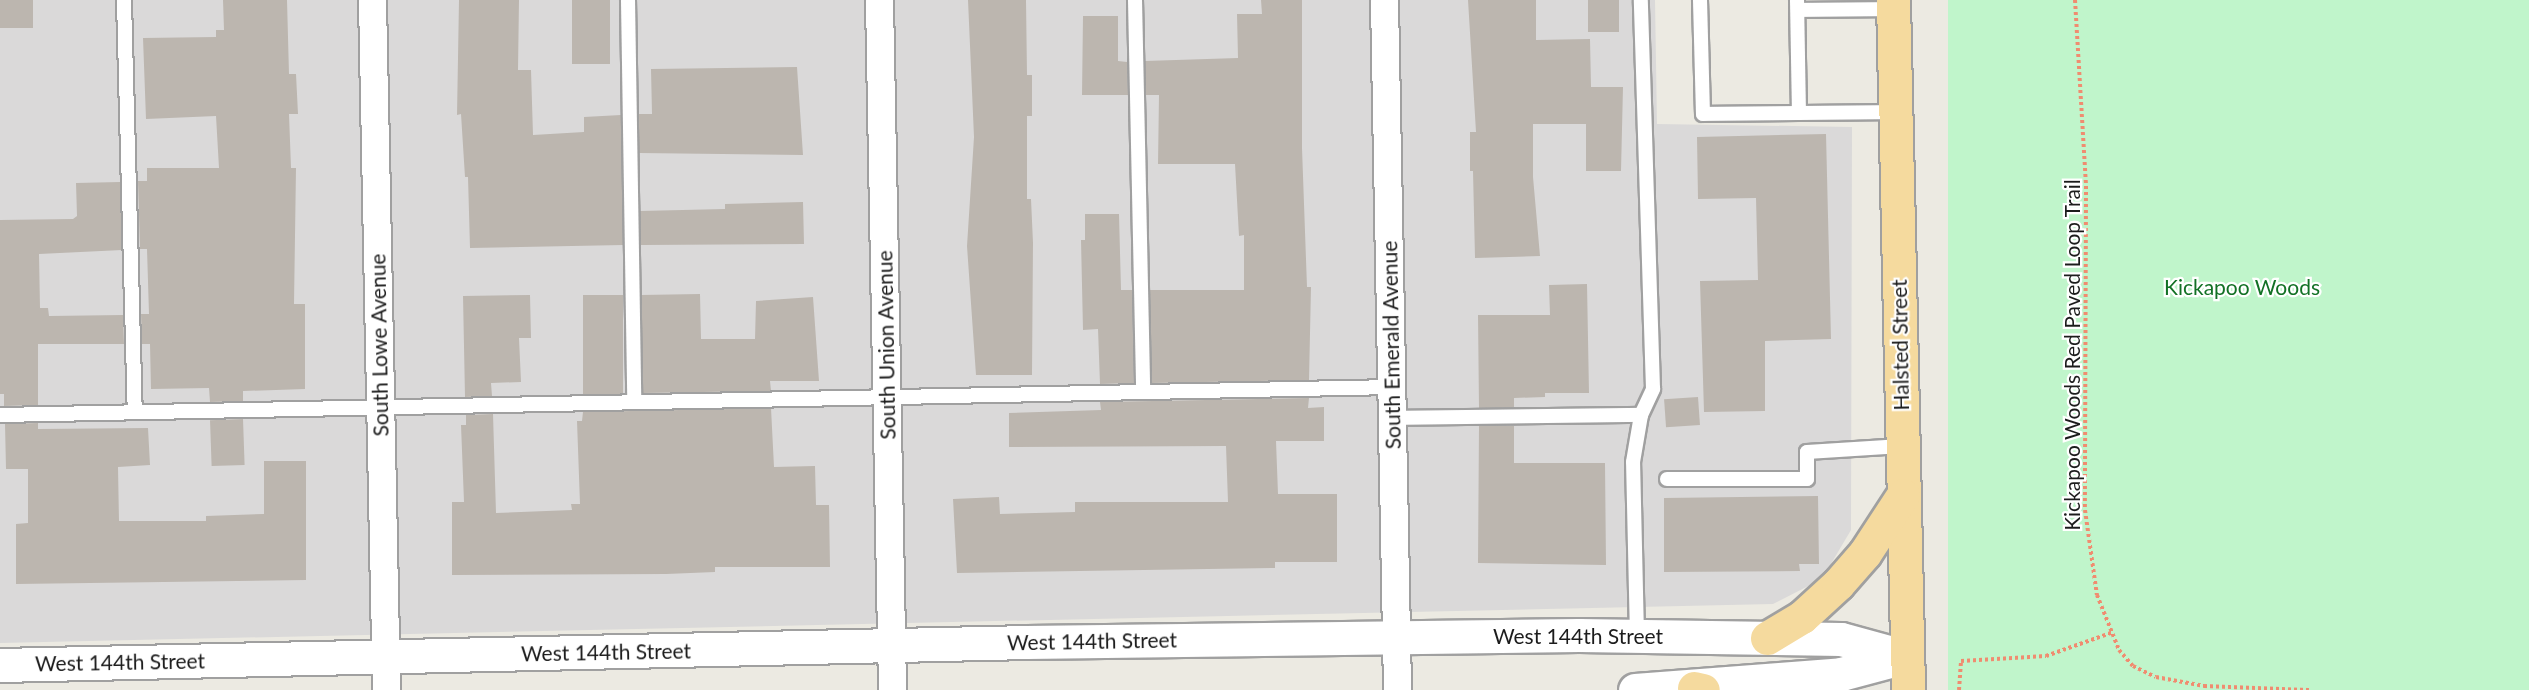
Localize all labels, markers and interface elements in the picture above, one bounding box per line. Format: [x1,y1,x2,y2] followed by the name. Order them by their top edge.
[2059,179,2085,531] street label: Kickapoo Woods Red Paved Loop Trail
[1377,240,1405,450] street label: South Emerald Avenue
[872,250,900,440] street label: South Union Avenue
[365,253,393,437] street label: South Lowe Avenue
[2164,274,2320,300] park label: Kickapoo Woods
[1886,279,1914,411] street label: Halsted Street
[1493,623,1663,649] street label: West 144th Street
[1007,627,1177,655] street label: West 144th Street
[521,638,691,666] street label: West 144th Street
[35,648,205,676] street label: West 144th Street

